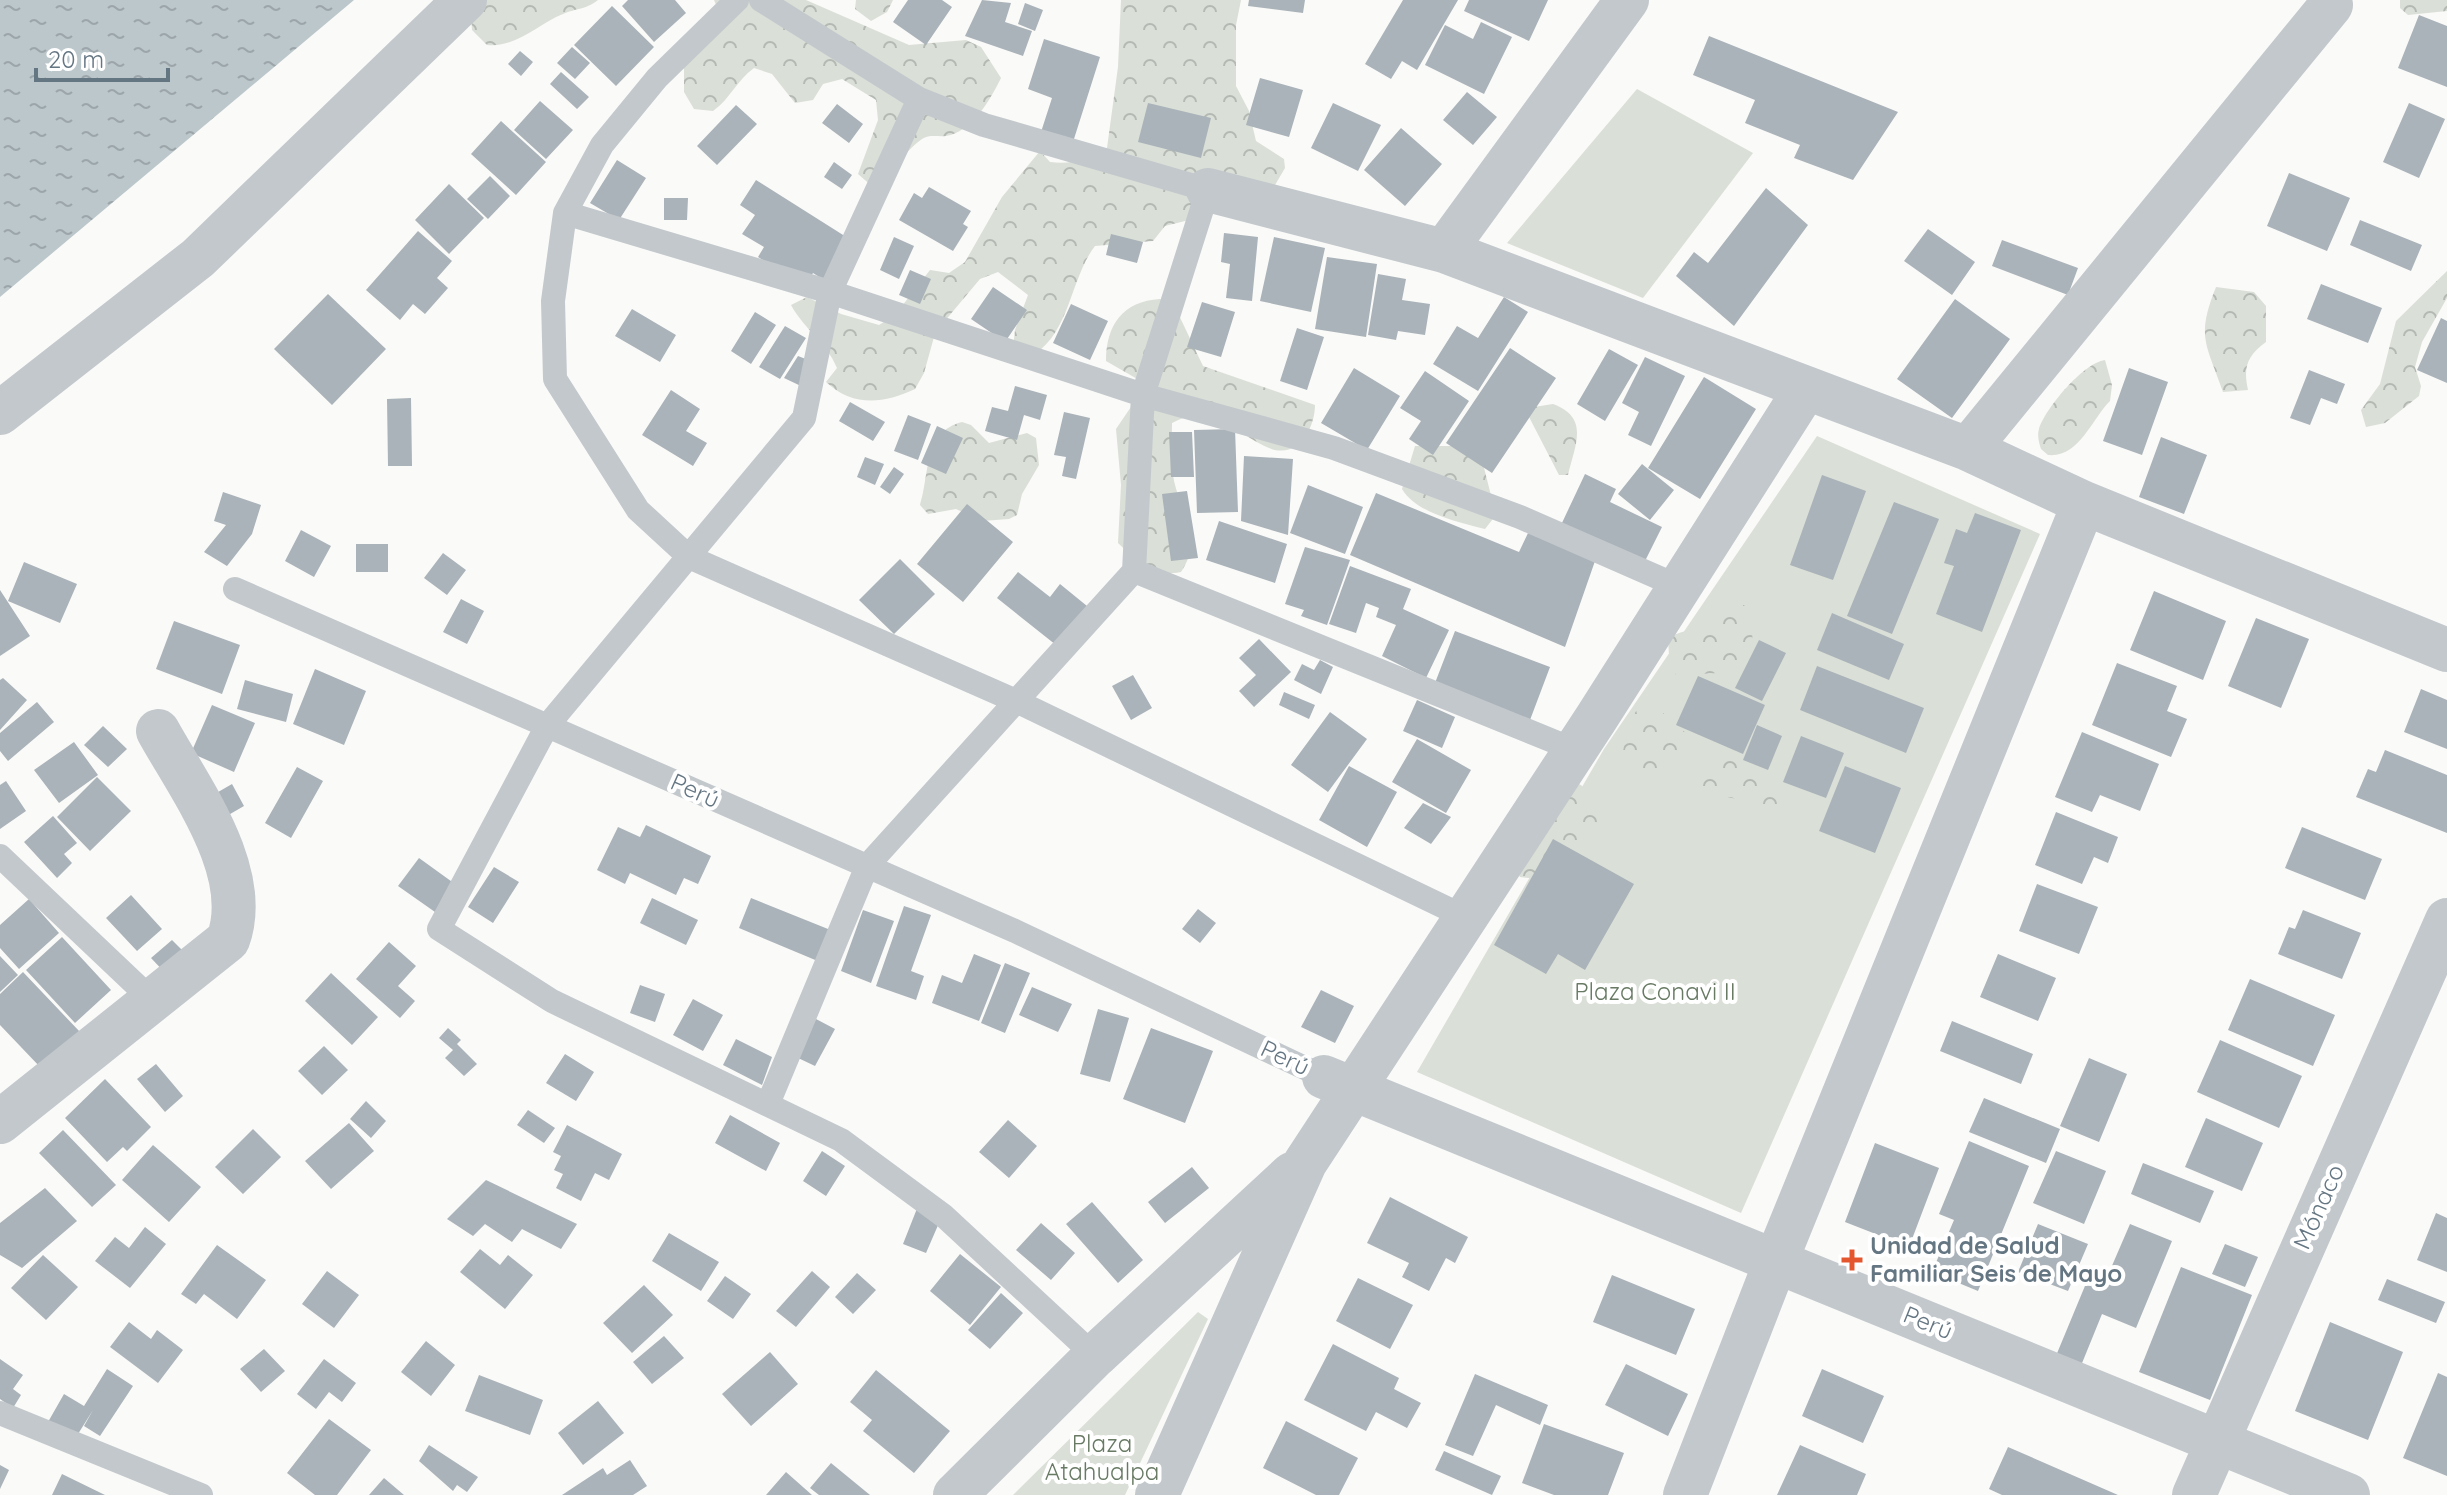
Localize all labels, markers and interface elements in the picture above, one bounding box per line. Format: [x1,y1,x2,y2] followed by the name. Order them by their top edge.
[36,32,168,82] scale bar
[48,44,104,74] text: 20 m
[666,766,725,814] street label: Perú
[1574,976,1736,1006] park label: Plaza Conavi II
[1256,1033,1315,1081] street label: Perú
[2286,1160,2350,1254] street label: Mónaco
[1870,1230,2122,1288] place label: Unidad de Salud Familiar Seis de Mayo
[1841,1249,1863,1271] marker: Unidad de Salud Familiar Seis de Mayo
[1899,1299,1957,1345] street label: Perú
[1045,1428,1159,1486] park label: Plaza Atahualpa

